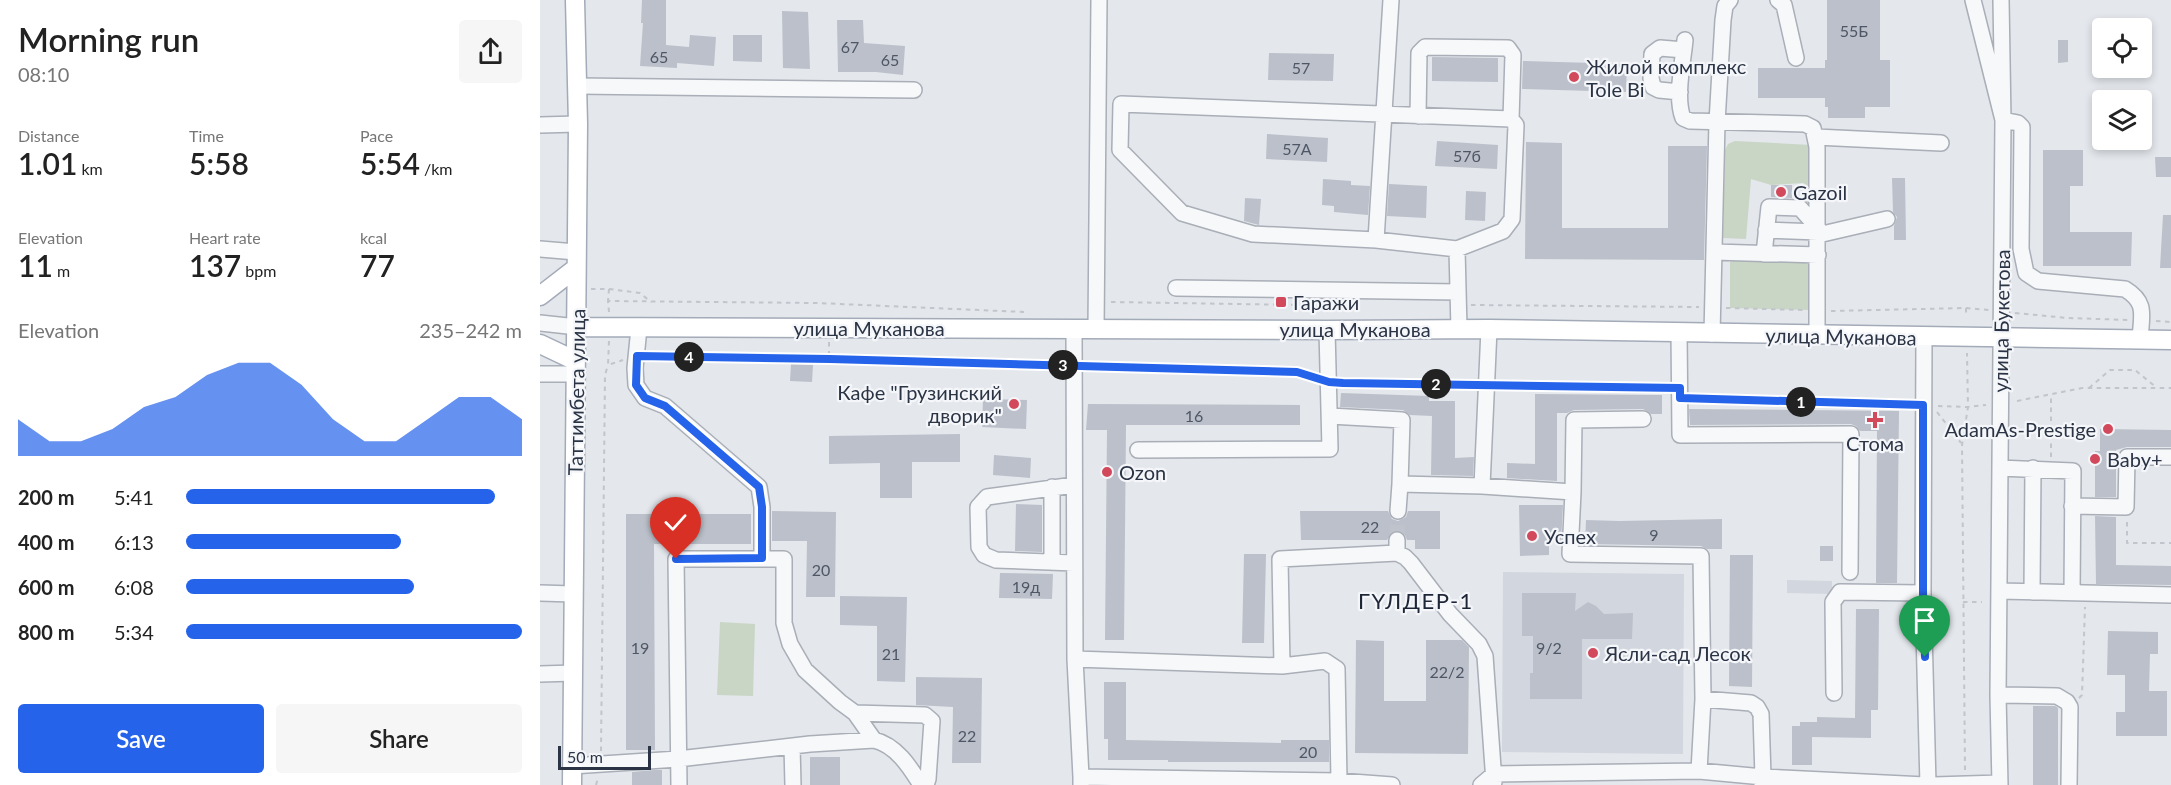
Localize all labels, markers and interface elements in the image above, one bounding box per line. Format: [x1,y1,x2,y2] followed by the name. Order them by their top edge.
[2092,18,2152,150] map controls
[2092,18,2152,78] button: locate
[18,19,199,59] text: Morning run
[459,20,522,83] button: share
[1840,21,1868,40] house number: 55Б
[841,37,859,56] house number: 67
[650,47,668,66] house number: 65
[881,50,899,69] house number: 65
[1586,54,1747,101] place label: Жилой комплекс Tole Bi
[1292,58,1310,77] house number: 57
[18,62,69,86] text: 08:10
[1567,70,1581,84] marker: Жилой комплекс Tole Bi
[2092,90,2152,150] button: layers
[18,126,79,145] text: Distance
[189,126,224,145] text: Time
[360,126,393,145] text: Pace
[1282,139,1312,158] house number: 57A
[18,145,77,181] text: 1.01
[189,145,249,181] text: 5:58
[360,145,420,181] text: 5:54
[1453,146,1481,165] house number: 57б
[77,159,103,178] text: km
[420,159,452,178] text: /km
[1793,180,1847,204] place label: Gazoil
[1774,185,1788,199] marker: Gazoil
[18,228,83,247] text: Elevation
[189,228,261,247] text: Heart rate
[360,228,387,247] text: kcal
[18,247,53,283] text: 11
[189,247,241,283] text: 137
[360,247,395,283] text: 77
[1988,249,2014,393] street label: улица Букетова
[53,261,70,280] text: m
[241,261,276,280] text: bpm
[1293,290,1359,314] place label: Гаражи
[1274,295,1288,309] marker: Гаражи
[563,308,589,476] street label: Таттимбета улица
[793,316,945,340] street label: улица Муканова
[1279,317,1431,341] street label: улица Муканова
[18,318,99,342] text: Elevation
[419,318,522,342] text: 235–242 m
[1765,323,1917,349] street label: улица Муканова
[674,342,704,372] pin: 4
[684,347,694,366] text: 4
[1048,350,1078,380] pin: 3
[1058,355,1068,374] text: 3
[1421,369,1451,399] pin: 2
[1431,374,1441,393] text: 2
[837,380,1002,427] place label: Кафе "Грузинский дворик"
[1786,387,1816,417] pin: 1
[1796,392,1806,411] text: 1
[1007,397,1021,411] marker: Кафе "Грузинский дворик"
[1185,406,1203,425] house number: 16
[1866,411,1884,429] marker: Стома
[1944,417,2096,441] place label: AdamAs-Prestige
[2101,422,2115,436] marker: AdamAs-Prestige
[1846,431,1904,455] place label: Стома
[2107,447,2163,471] place label: Baby+
[2088,452,2102,466] marker: Baby+
[1119,460,1166,484] place label: Ozon
[1100,465,1114,479] marker: Ozon
[18,485,74,509] text: 200 m
[114,485,154,509] text: 5:41
[650,497,701,559] pin
[659,506,692,539] icon: check
[1361,517,1379,536] house number: 22
[1544,524,1596,548] place label: Успех
[1649,525,1659,544] house number: 9
[1525,529,1539,543] marker: Успех
[18,530,74,554] text: 400 m
[114,530,154,554] text: 6:13
[812,560,830,579] house number: 20
[18,575,74,599] text: 600 m
[114,575,154,599] text: 6:08
[1012,577,1040,596] house number: 19д
[1358,587,1474,614] district label: ГҮЛДЕР-1
[1899,595,1950,657] pin
[1908,604,1941,637] icon: arrive
[18,620,74,644] text: 800 m
[114,620,154,644] text: 5:34
[631,638,649,657] house number: 19
[1536,638,1562,657] house number: 9/2
[1604,641,1752,665] place label: Ясли-сад Лесок
[882,644,900,663] house number: 21
[1586,646,1600,660] marker: Ясли-сад Лесок
[1429,662,1465,681] house number: 22/2
[18,704,264,773] button: Save
[276,704,522,773] button: Share
[958,726,976,745] house number: 22
[1299,742,1317,761] house number: 20
[558,743,651,770] scale bar
[567,747,603,766] text: 50 m

